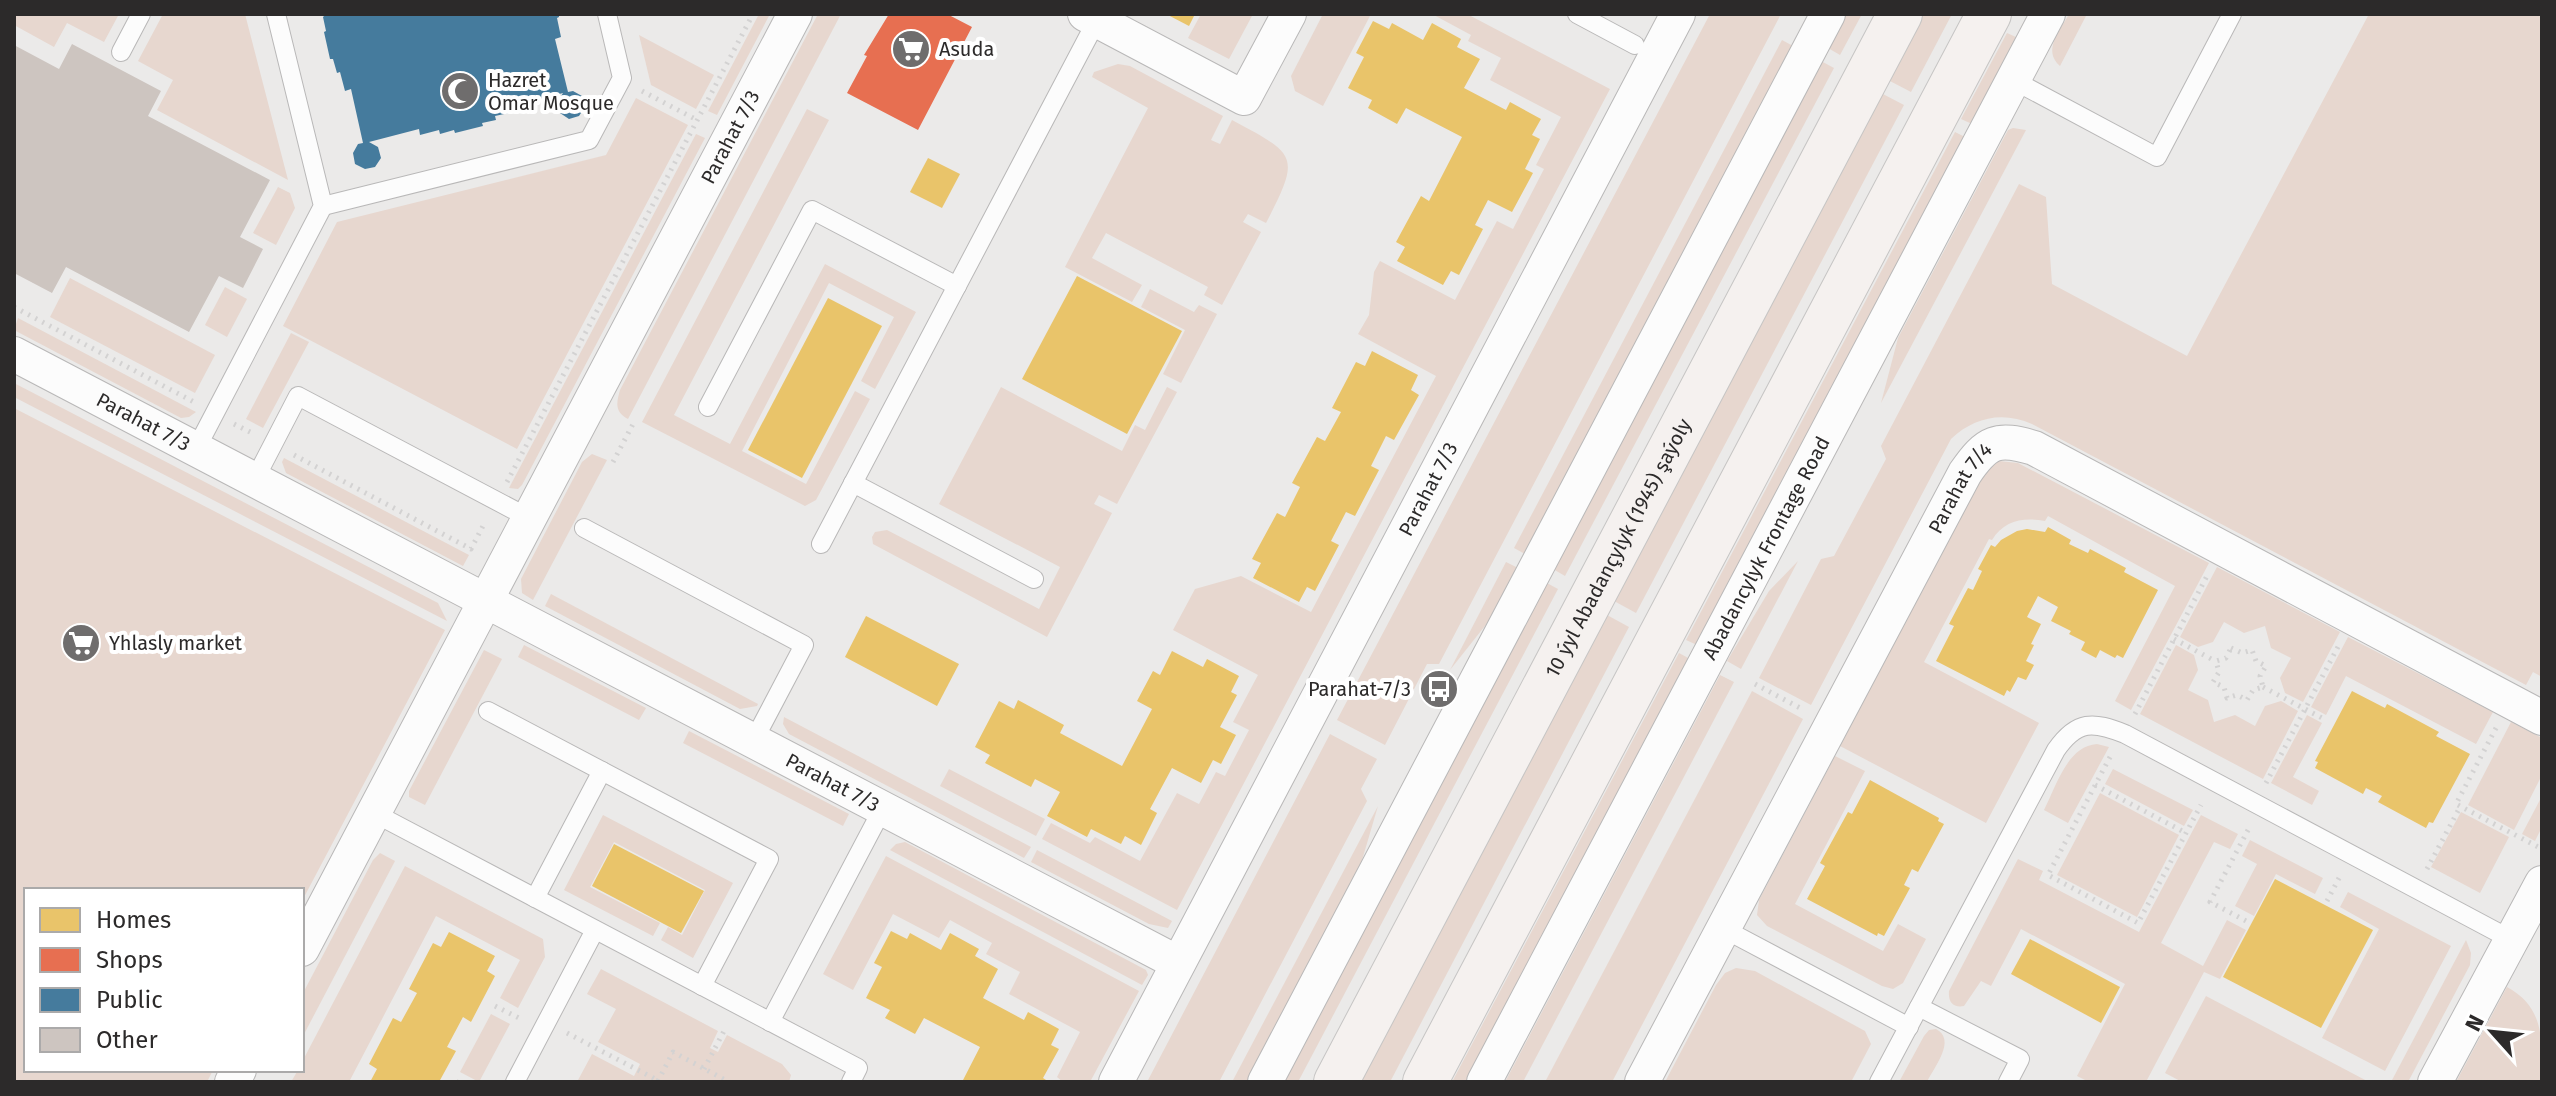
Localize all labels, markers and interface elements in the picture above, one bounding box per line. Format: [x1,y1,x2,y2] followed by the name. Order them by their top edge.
[890,28,932,70] supermarket icon: Asuda
[939,37,994,61] place label: Asuda
[488,68,614,115] place label: Hazret Omar Mosque
[439,70,481,112] mosque icon: Hazret Omar Mosque
[696,86,765,188] street label: Parahat 7/3
[92,387,194,456] street label: Parahat 7/3
[1540,414,1696,681] street label: 10 ýyl Abadançylyk (1945) şaýoly
[1697,432,1835,664] street label: Abadancylyk Frontage Road
[1923,437,1997,538] street label: Parahat 7/4
[1394,438,1462,540] street label: Parahat 7/3
[60,622,102,664] supermarket icon: Yhlasly market
[109,631,243,655] place label: Yhlasly market
[1418,668,1460,710] bus stop icon: Parahat-7/3
[1308,677,1411,701] place label: Parahat-7/3
[782,748,884,817] street label: Parahat 7/3
[24,888,304,1072] legend
[96,906,171,934] text: Homes
[96,946,163,974] text: Shops
[96,986,163,1014] text: Public
[2452,992,2532,1072] north arrow
[2459,1011,2490,1036] text: N
[96,1026,158,1054] text: Other

